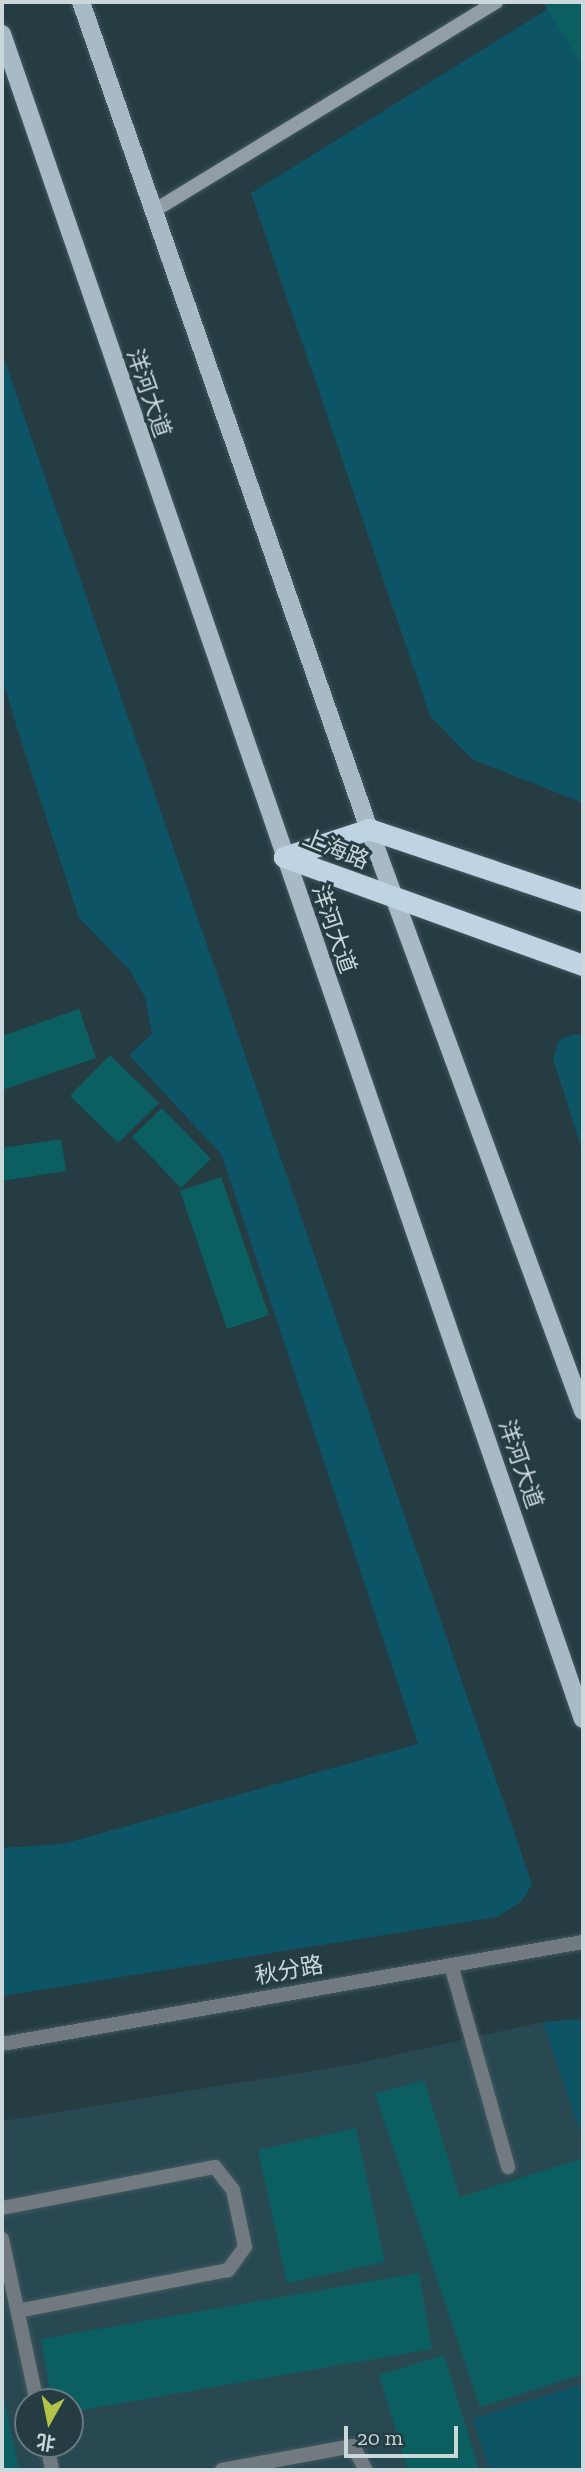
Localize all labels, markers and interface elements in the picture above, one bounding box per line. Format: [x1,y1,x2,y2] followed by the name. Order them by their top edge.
[121,345,177,441] street label: 洋河大道
[299,823,373,875] street label: 上海路
[306,881,362,977] street label: 洋河大道
[493,1416,549,1512] street label: 洋河大道
[253,1950,325,1990] street label: 秋分路
[14,2388,84,2458] north arrow
[347,2412,461,2456] scale bar
[357,2425,403,2450] text: 20 m
[35,2429,57,2455] text: 北

